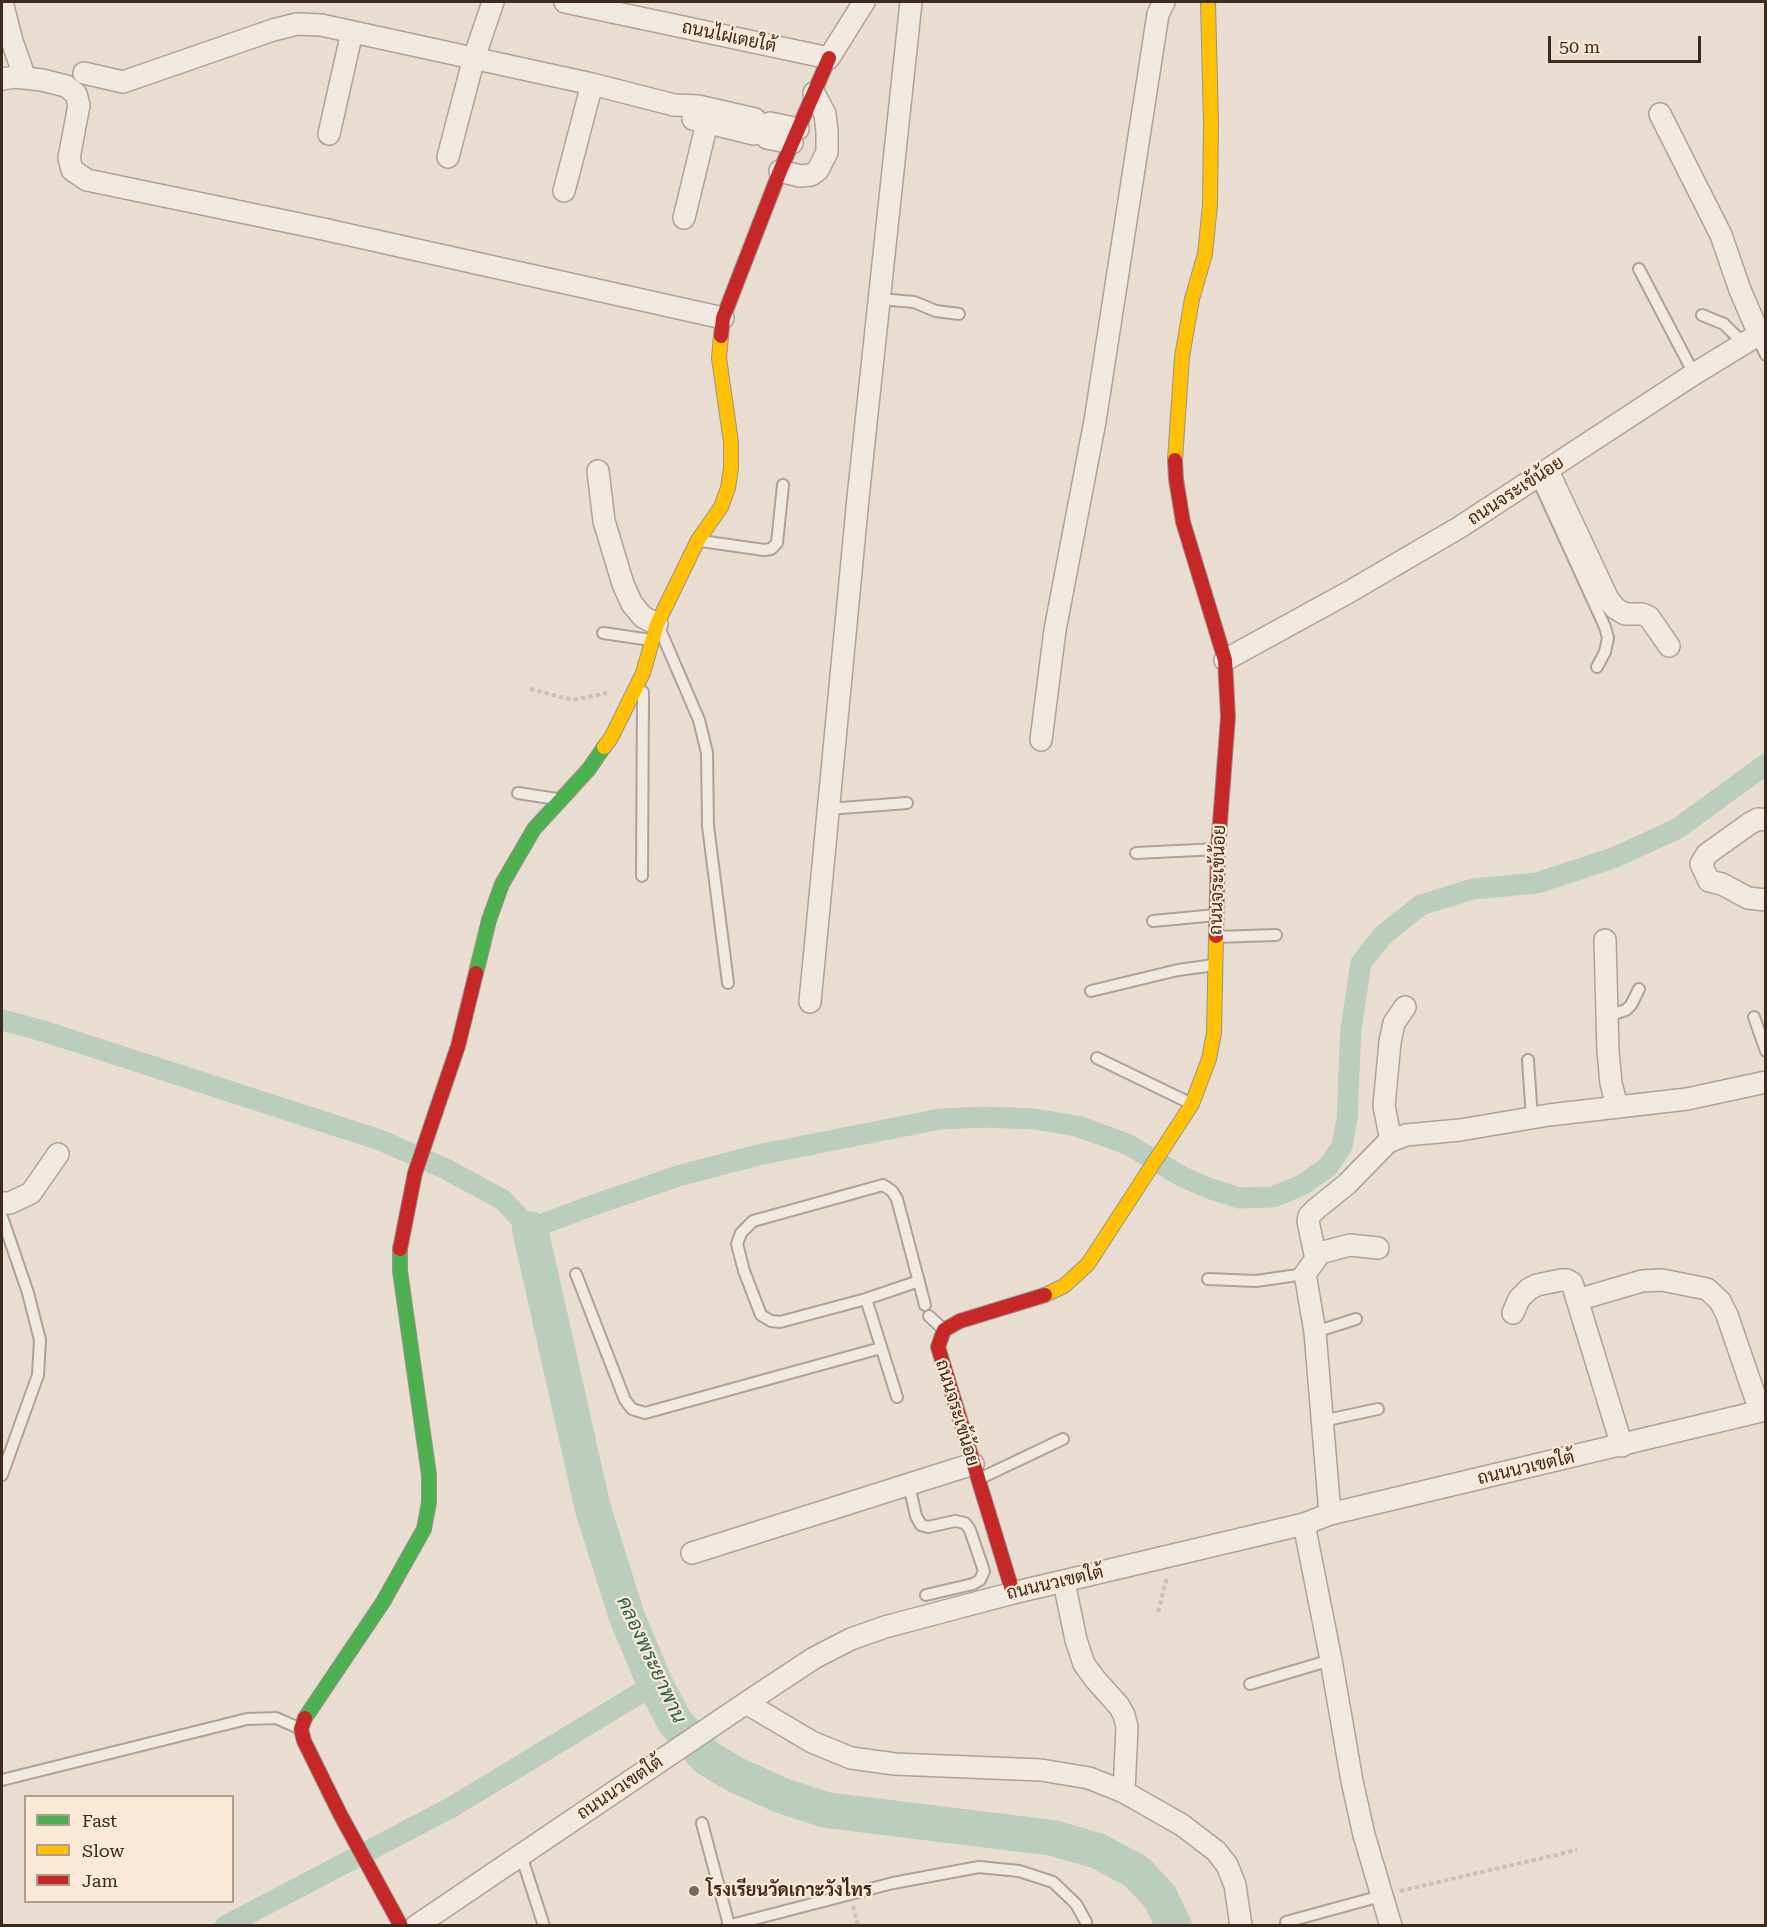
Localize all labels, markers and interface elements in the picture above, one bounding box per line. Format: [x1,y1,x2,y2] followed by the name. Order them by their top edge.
[680,16,778,58] street label: ถนนไผ่เตยใต้
[1551,24,1704,62] scale bar
[1559,36,1600,57] text: 50 m
[1464,452,1568,530] street label: ถนนจระเข้น้อย
[1205,824,1231,936] street label: ถนนจระเข้น้อย
[931,1357,983,1469] street label: ถนนจระเข้น้อย
[1475,1446,1577,1490] street label: ถนนนวเขตใต้
[1004,1561,1106,1605] street label: ถนนนวเขตใต้
[611,1593,691,1727] water label: คลองพระยาพาน
[573,1751,667,1825] street label: ถนนนวเขตใต้
[24,1795,234,1903] legend
[82,1810,117,1831] text: Fast
[82,1840,124,1861] text: Slow
[82,1870,118,1891] text: Jam
[706,1880,872,1902] place label: โรงเรียนวัดเกาะวังไทร
[687,1884,701,1898] marker: โรงเรียนวัดเกาะวังไทร

